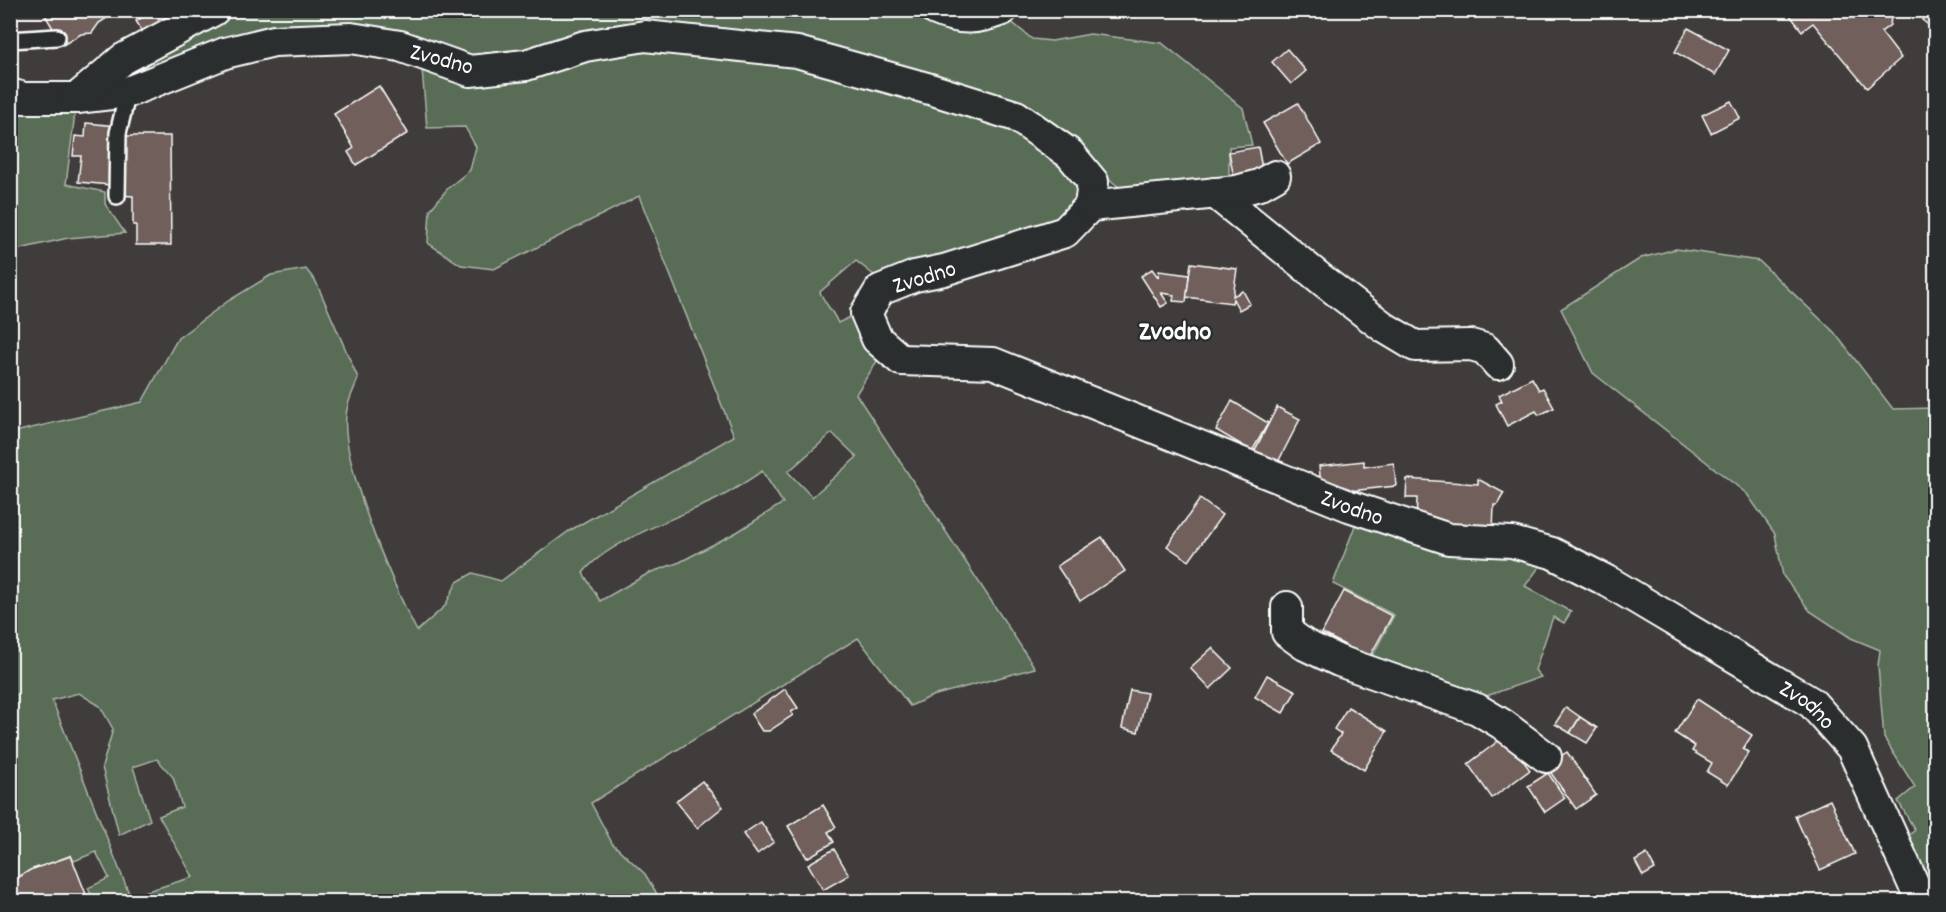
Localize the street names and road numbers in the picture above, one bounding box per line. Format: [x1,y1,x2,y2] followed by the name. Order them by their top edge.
[406,36,477,86] street label: Zvodno
[889,253,961,305] street label: Zvodno
[1315,482,1387,536] street label: Zvodno
[1772,673,1842,738] street label: Zvodno

